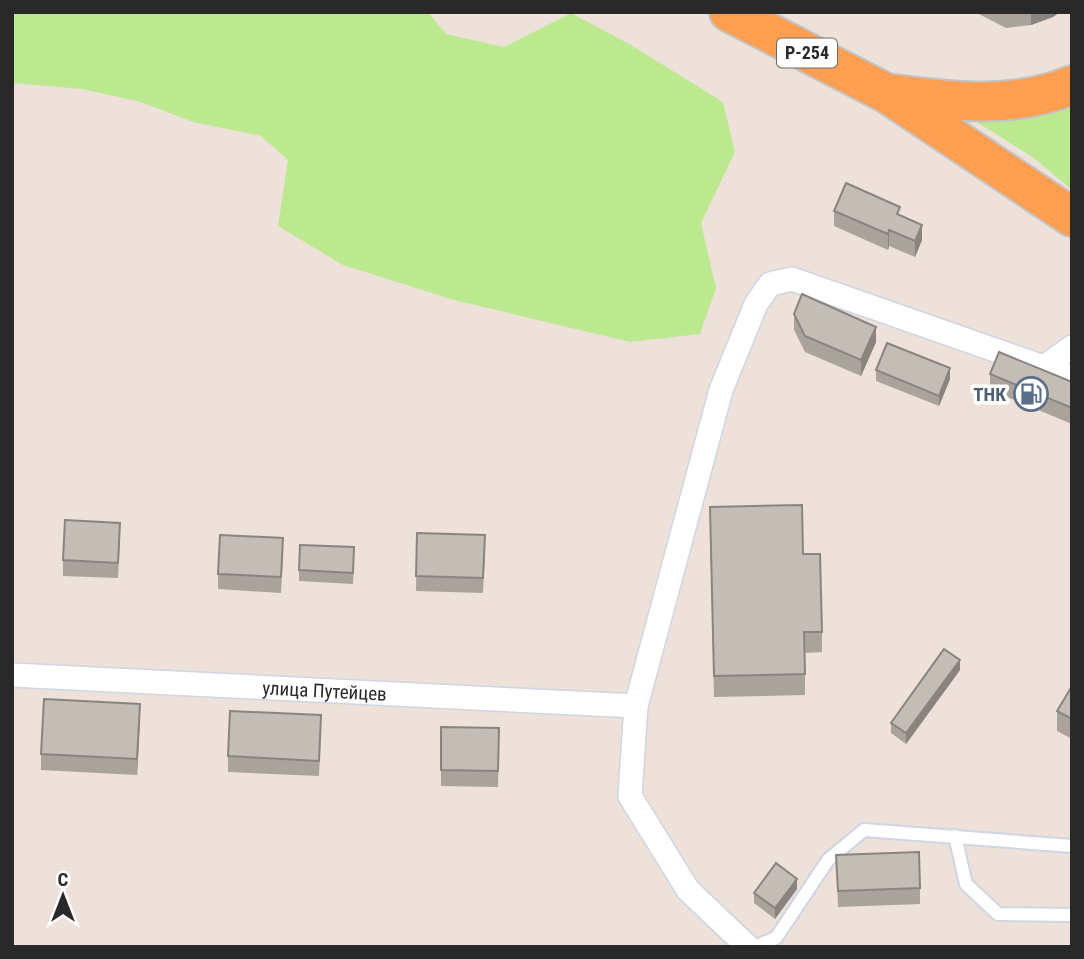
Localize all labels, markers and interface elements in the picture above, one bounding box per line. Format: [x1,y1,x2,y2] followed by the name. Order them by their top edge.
[777,38,837,68] road number: Р-254
[1012,375,1050,413] fuel station icon: ТНК
[973,383,1006,406] place label: ТНК
[262,676,387,706] street label: улица Путейцев
[28,861,98,931] north arrow
[58,868,69,891] text: С

